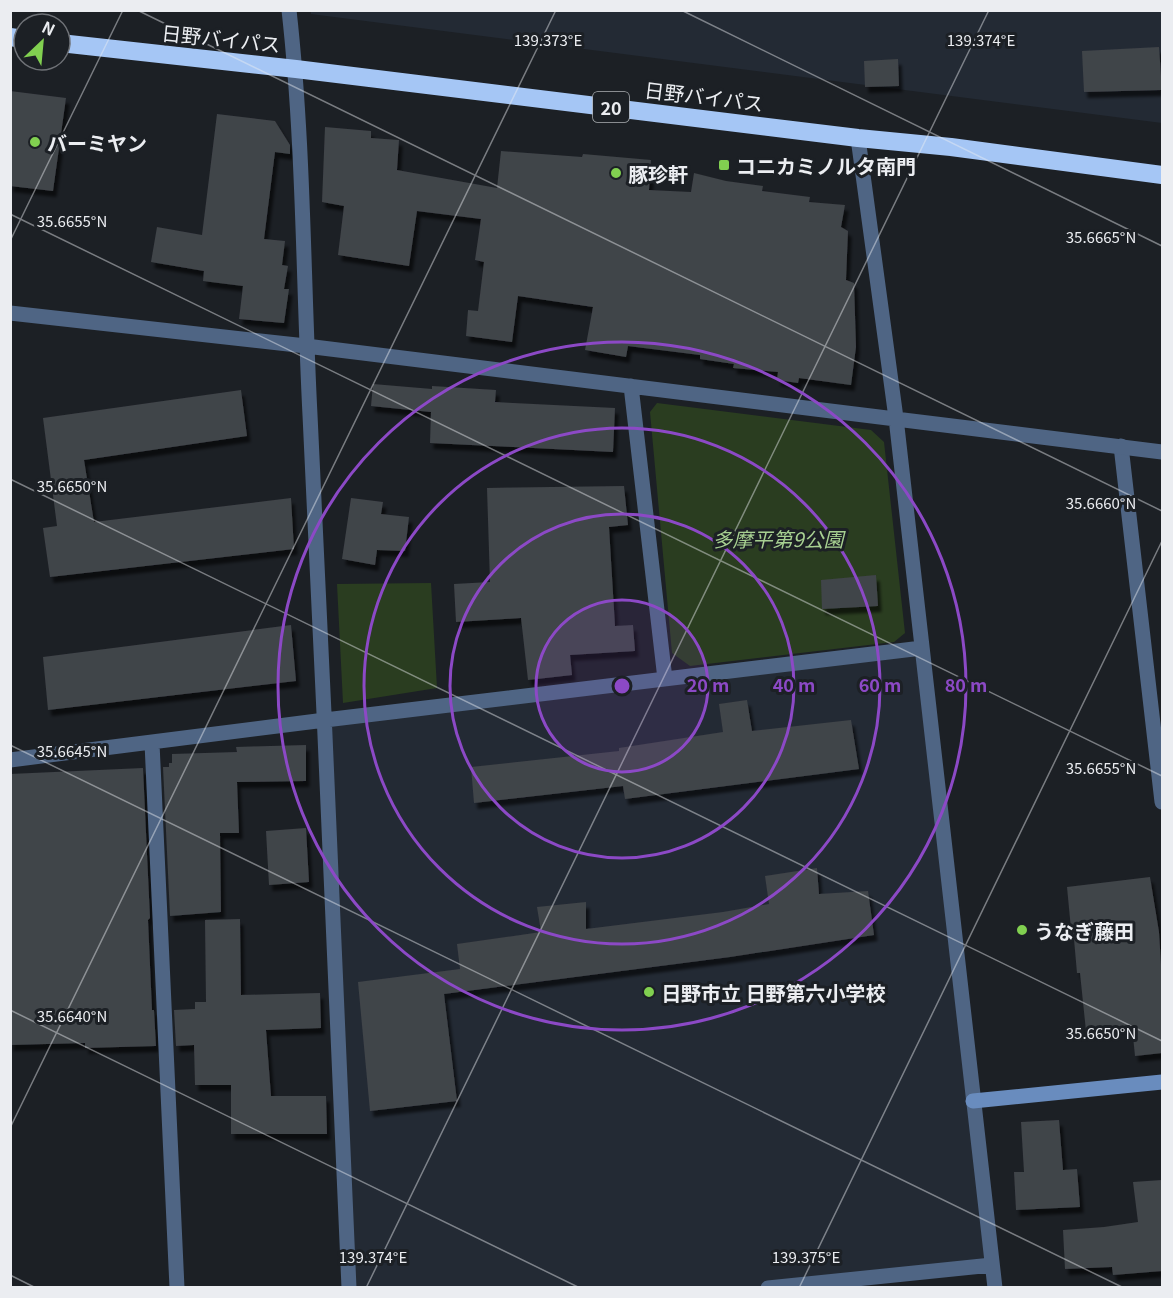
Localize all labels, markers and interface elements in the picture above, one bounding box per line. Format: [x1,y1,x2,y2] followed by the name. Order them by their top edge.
[12,12,72,72] north arrow
[38,14,60,41] text: N
[160,17,282,59] street label: 日野バイパス
[514,29,582,50] text: 139.373°E
[947,29,1015,50] text: 139.374°E
[643,74,765,118] street label: 日野バイパス
[593,92,629,122] road number: 20
[47,128,147,157] place label: バーミヤン
[28,135,42,149] marker: バーミヤン
[736,151,916,180] place label: コニカミノルタ南門
[717,158,731,172] marker: コニカミノルタ南門
[628,159,688,188] place label: 豚珍軒
[609,166,623,180] marker: 豚珍軒
[37,210,107,231] text: 35.6655°N
[1066,226,1136,247] text: 35.6665°N
[37,475,107,496] text: 35.6650°N
[1066,492,1136,513] text: 35.6660°N
[712,524,847,553] park label: 多摩平第9公園
[687,671,729,697] text: 20 m
[773,671,815,697] text: 40 m
[859,671,901,697] text: 60 m
[945,671,987,697] text: 80 m
[612,676,632,696] centre of rings
[37,740,107,761] text: 35.6645°N
[1066,757,1136,778] text: 35.6655°N
[1034,916,1134,945] place label: うなぎ藤田
[1015,923,1029,937] marker: うなぎ藤田
[661,978,886,1007] place label: 日野市立 日野第六小学校
[642,985,656,999] marker: 日野市立 日野第六小学校
[37,1005,107,1026] text: 35.6640°N
[1066,1022,1136,1043] text: 35.6650°N
[339,1246,407,1267] text: 139.374°E
[772,1246,840,1267] text: 139.375°E

